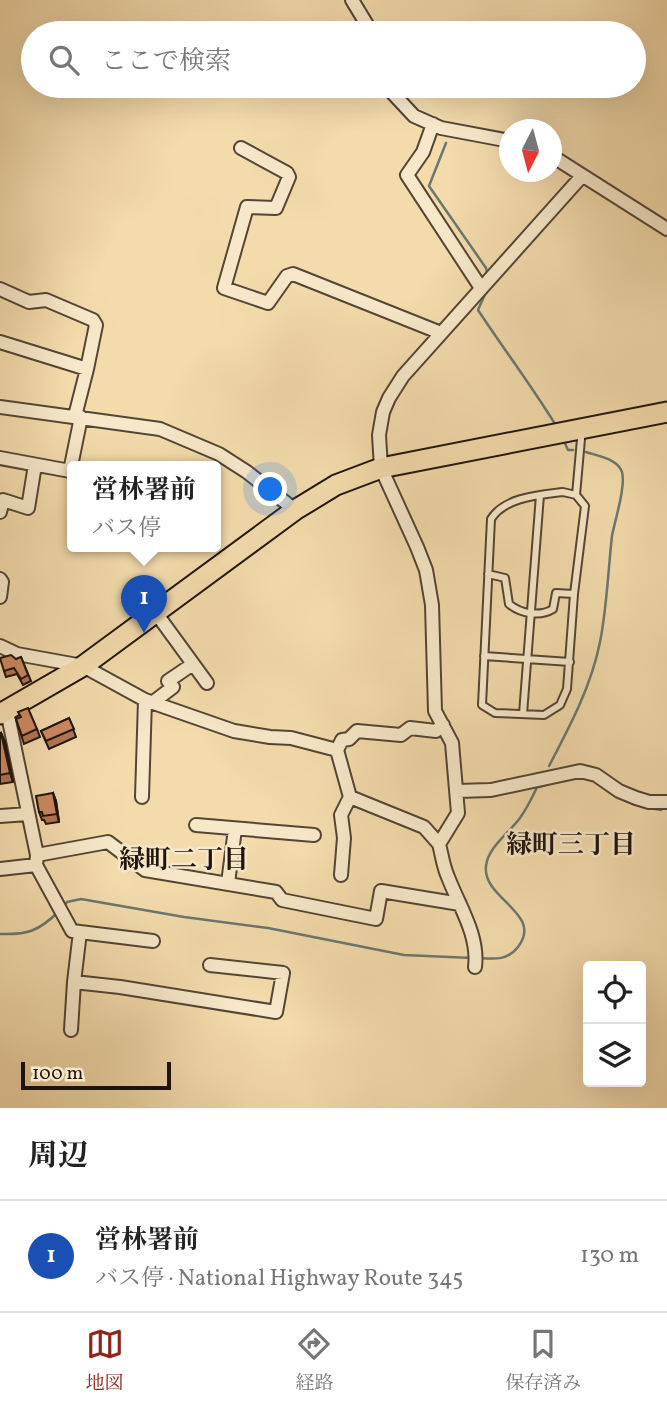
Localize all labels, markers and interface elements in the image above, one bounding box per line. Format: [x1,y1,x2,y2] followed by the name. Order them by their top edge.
[21,21,646,98] search box
[45,41,83,79] icon: search
[101,44,231,80] text: ここで検索
[499,119,562,182] north arrow
[67,461,221,552] popup
[253,472,287,506] your location
[92,473,196,509] text: 営林署前
[92,513,161,545] text: バス停
[121,575,167,633] pin: 1
[506,828,636,864] district label: 緑町三丁目
[119,843,249,879] district label: 緑町二丁目
[583,961,646,1087] map controls
[583,961,646,1024] button: locate
[583,1024,646,1087] button: layers
[21,1059,172,1091] scale bar
[32,1061,83,1087] text: 100 m
[28,1136,88,1178] text: 周辺
[95,1223,199,1259] text: 営林署前
[46,1240,56,1272] text: 1
[580,1240,639,1272] text: 130 m
[95,1263,463,1295] text: バス停 · National Highway Route 345
[86,1325,124,1397] tab: 地図
[295,1325,333,1397] tab: 経路
[505,1325,581,1397] tab: 保存済み

